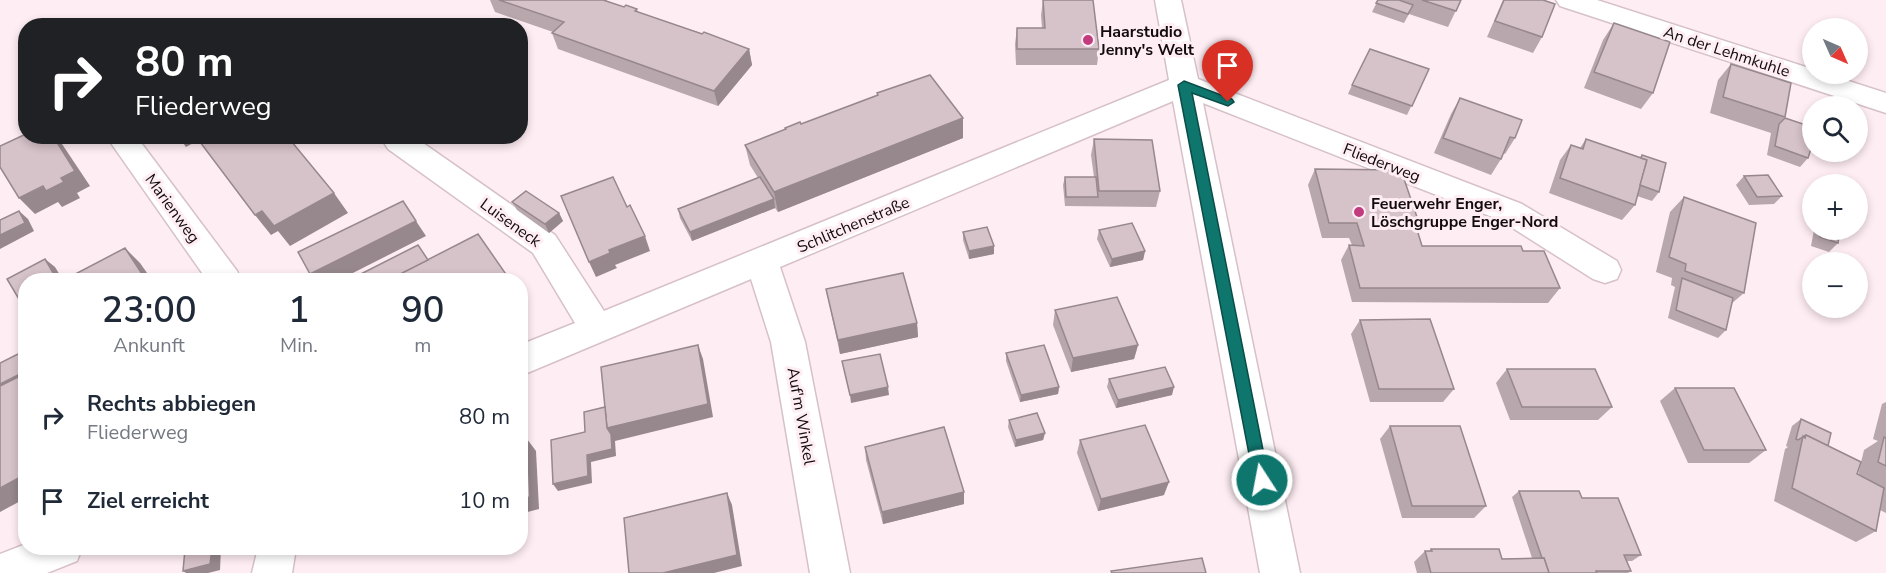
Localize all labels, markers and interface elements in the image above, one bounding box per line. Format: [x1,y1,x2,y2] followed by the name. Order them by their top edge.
[1802,18,1868,84] north arrow
[1802,18,1868,318] map controls
[1099,21,1195,61] place label: Haarstudio Jenny's Welt
[1661,21,1793,83] street label: An der Lehmkuhle
[1081,33,1095,47] marker: Haarstudio Jenny's Welt
[135,34,234,91] text: 80 m
[1202,40,1253,102] pin
[36,42,114,120] icon: right
[1211,49,1244,82] icon: arrive
[135,88,272,125] text: Fliederweg
[1802,96,1868,162] button: search
[1340,138,1423,188] street label: Fliederweg
[140,170,205,248] street label: Marienweg
[1802,174,1868,240] button: +
[794,191,913,259] street label: Schlitchenstraße
[475,193,546,253] street label: Luiseneck
[1371,193,1558,233] place label: Feuerwehr Enger, Löschgruppe Enger-Nord
[1352,205,1366,219] marker: Feuerwehr Enger, Löschgruppe Enger-Nord
[1802,252,1868,318] button: −
[102,286,196,335] text: 23:00
[288,286,310,335] text: 1
[401,286,444,335] text: 90
[113,332,185,359] text: Ankunft
[280,332,318,359] text: Min.
[414,332,431,359] text: m
[782,366,820,467] street label: Auf'm Winkel
[87,389,256,419] text: Rechts abbiegen
[36,401,69,434] icon: right
[459,402,510,432] text: 80 m
[87,419,188,446] text: Fliederweg
[1230,448,1294,512] position arrow
[36,485,69,518] icon: arrive
[87,486,209,516] text: Ziel erreicht
[459,486,510,516] text: 10 m

